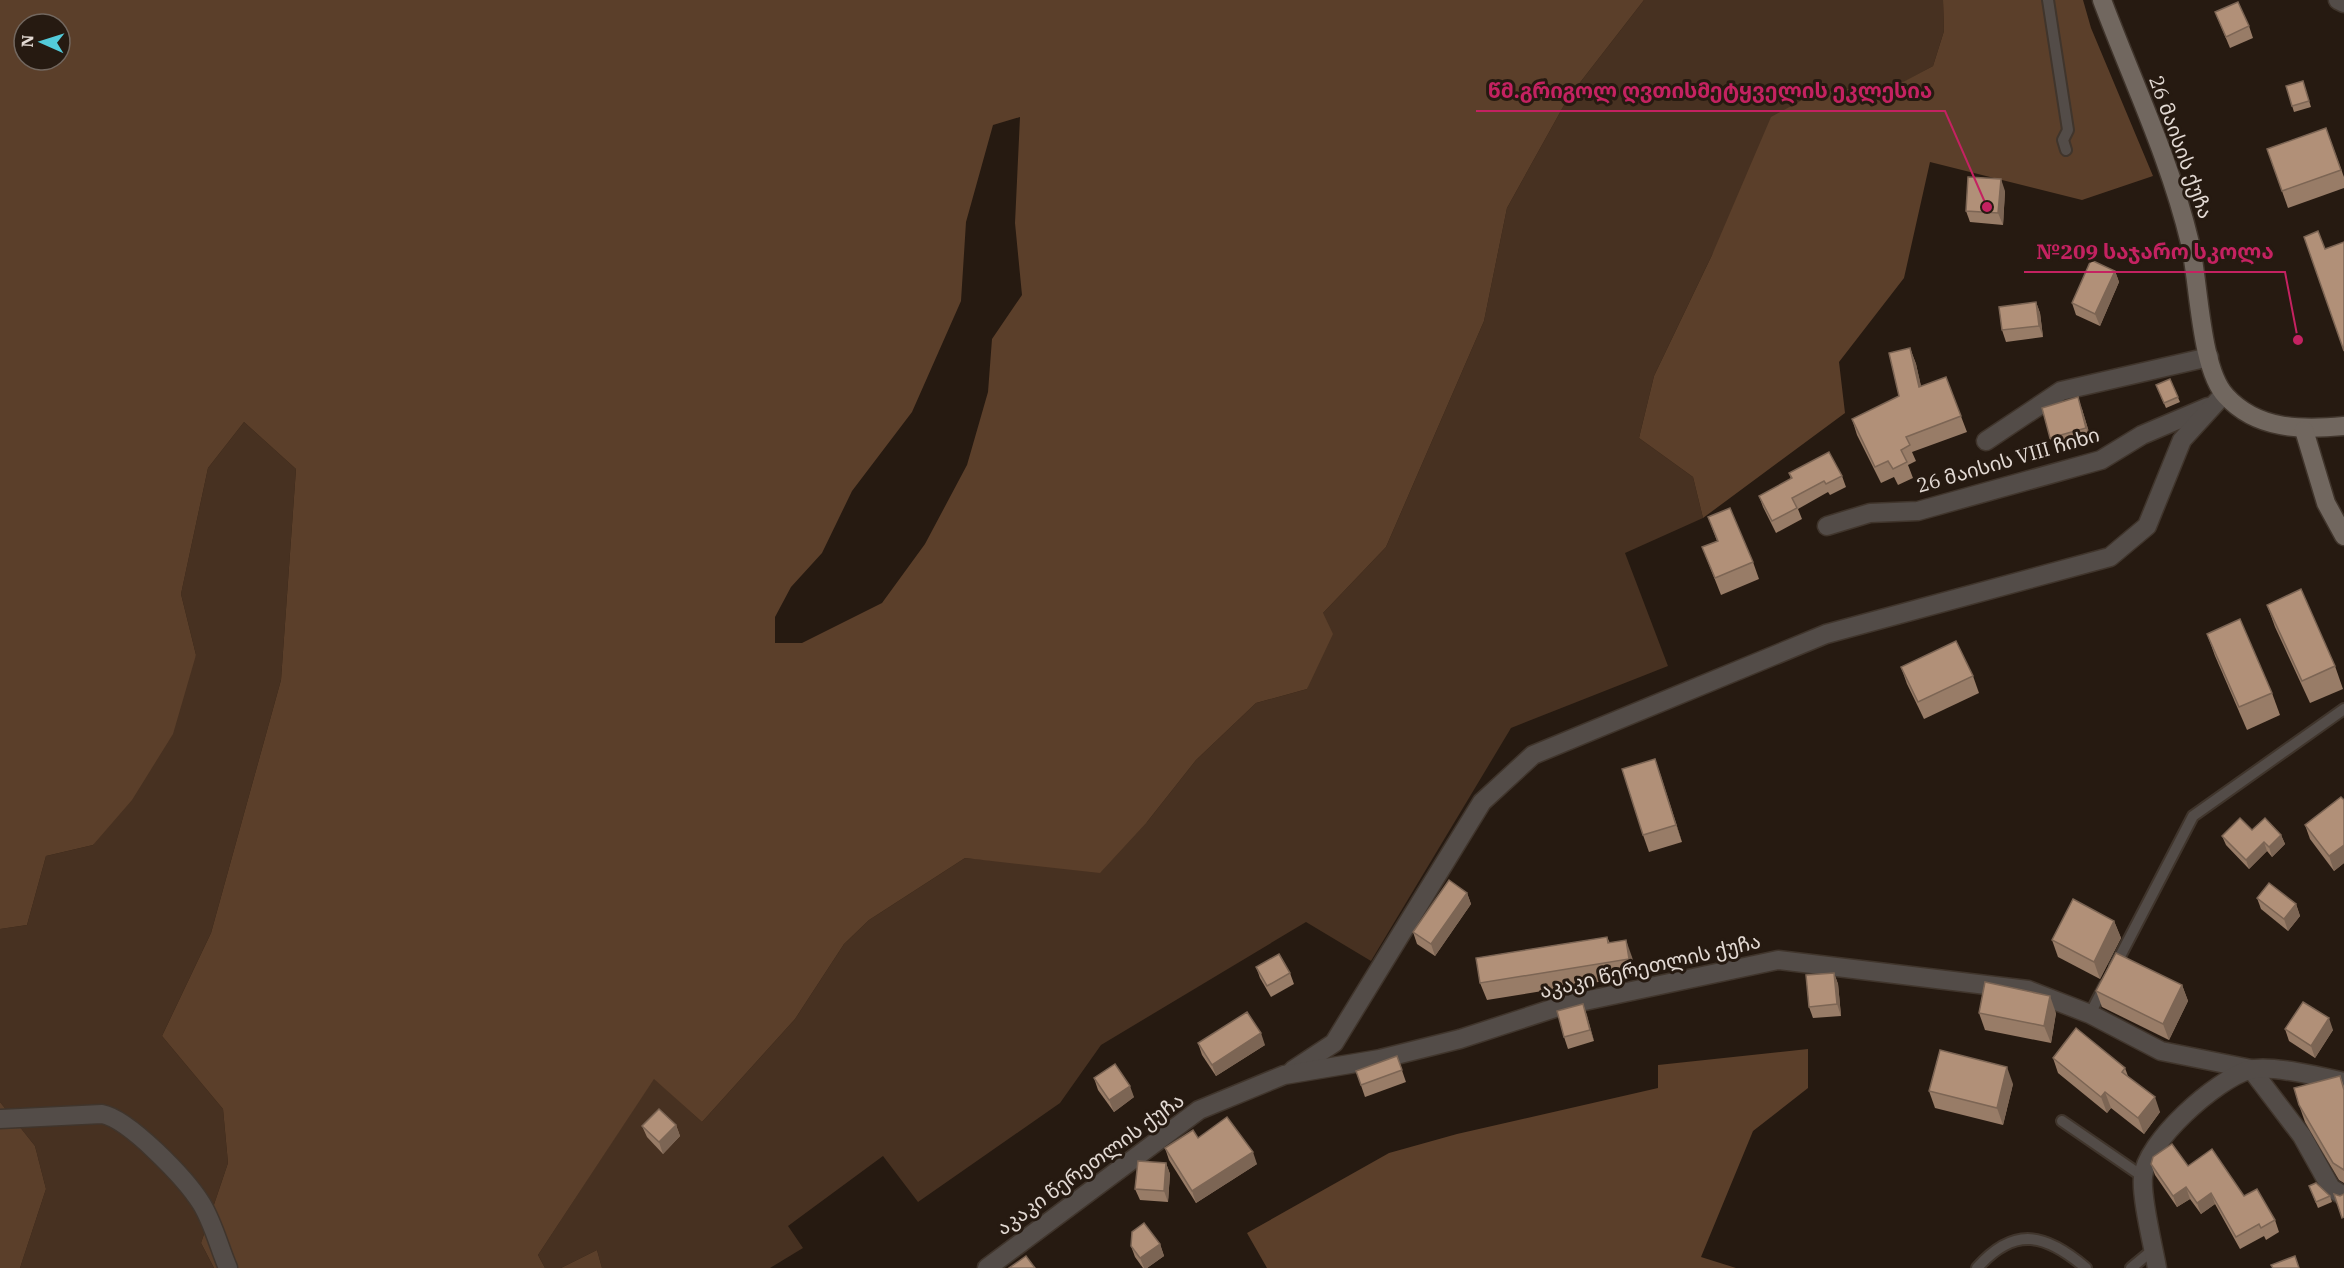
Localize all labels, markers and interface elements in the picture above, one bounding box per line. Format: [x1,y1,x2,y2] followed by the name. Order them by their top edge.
[12,12,72,72] north arrow
[17,34,37,48] text: N
[1476,72,1945,111] callout: წმ.გრიგოლ ღვთისმეტყველის ეკლესია
[2143,72,2220,222] street label: 26 მაისის ქუჩა
[1488,76,1932,104] text: წმ.გრიგოლ ღვთისმეტყველის ეკლესია
[2024,233,2285,272] callout: №209 საჯარო სკოლა
[2036,237,2274,265] text: №209 საჯარო სკოლა
[1913,420,2103,499] street label: 26 მაისის VIII ჩიხი
[1537,927,1763,1004] street label: აკაკი წერეთლის ქუჩა
[990,1086,1189,1241] street label: აკაკი წერეთლის ქუჩა

